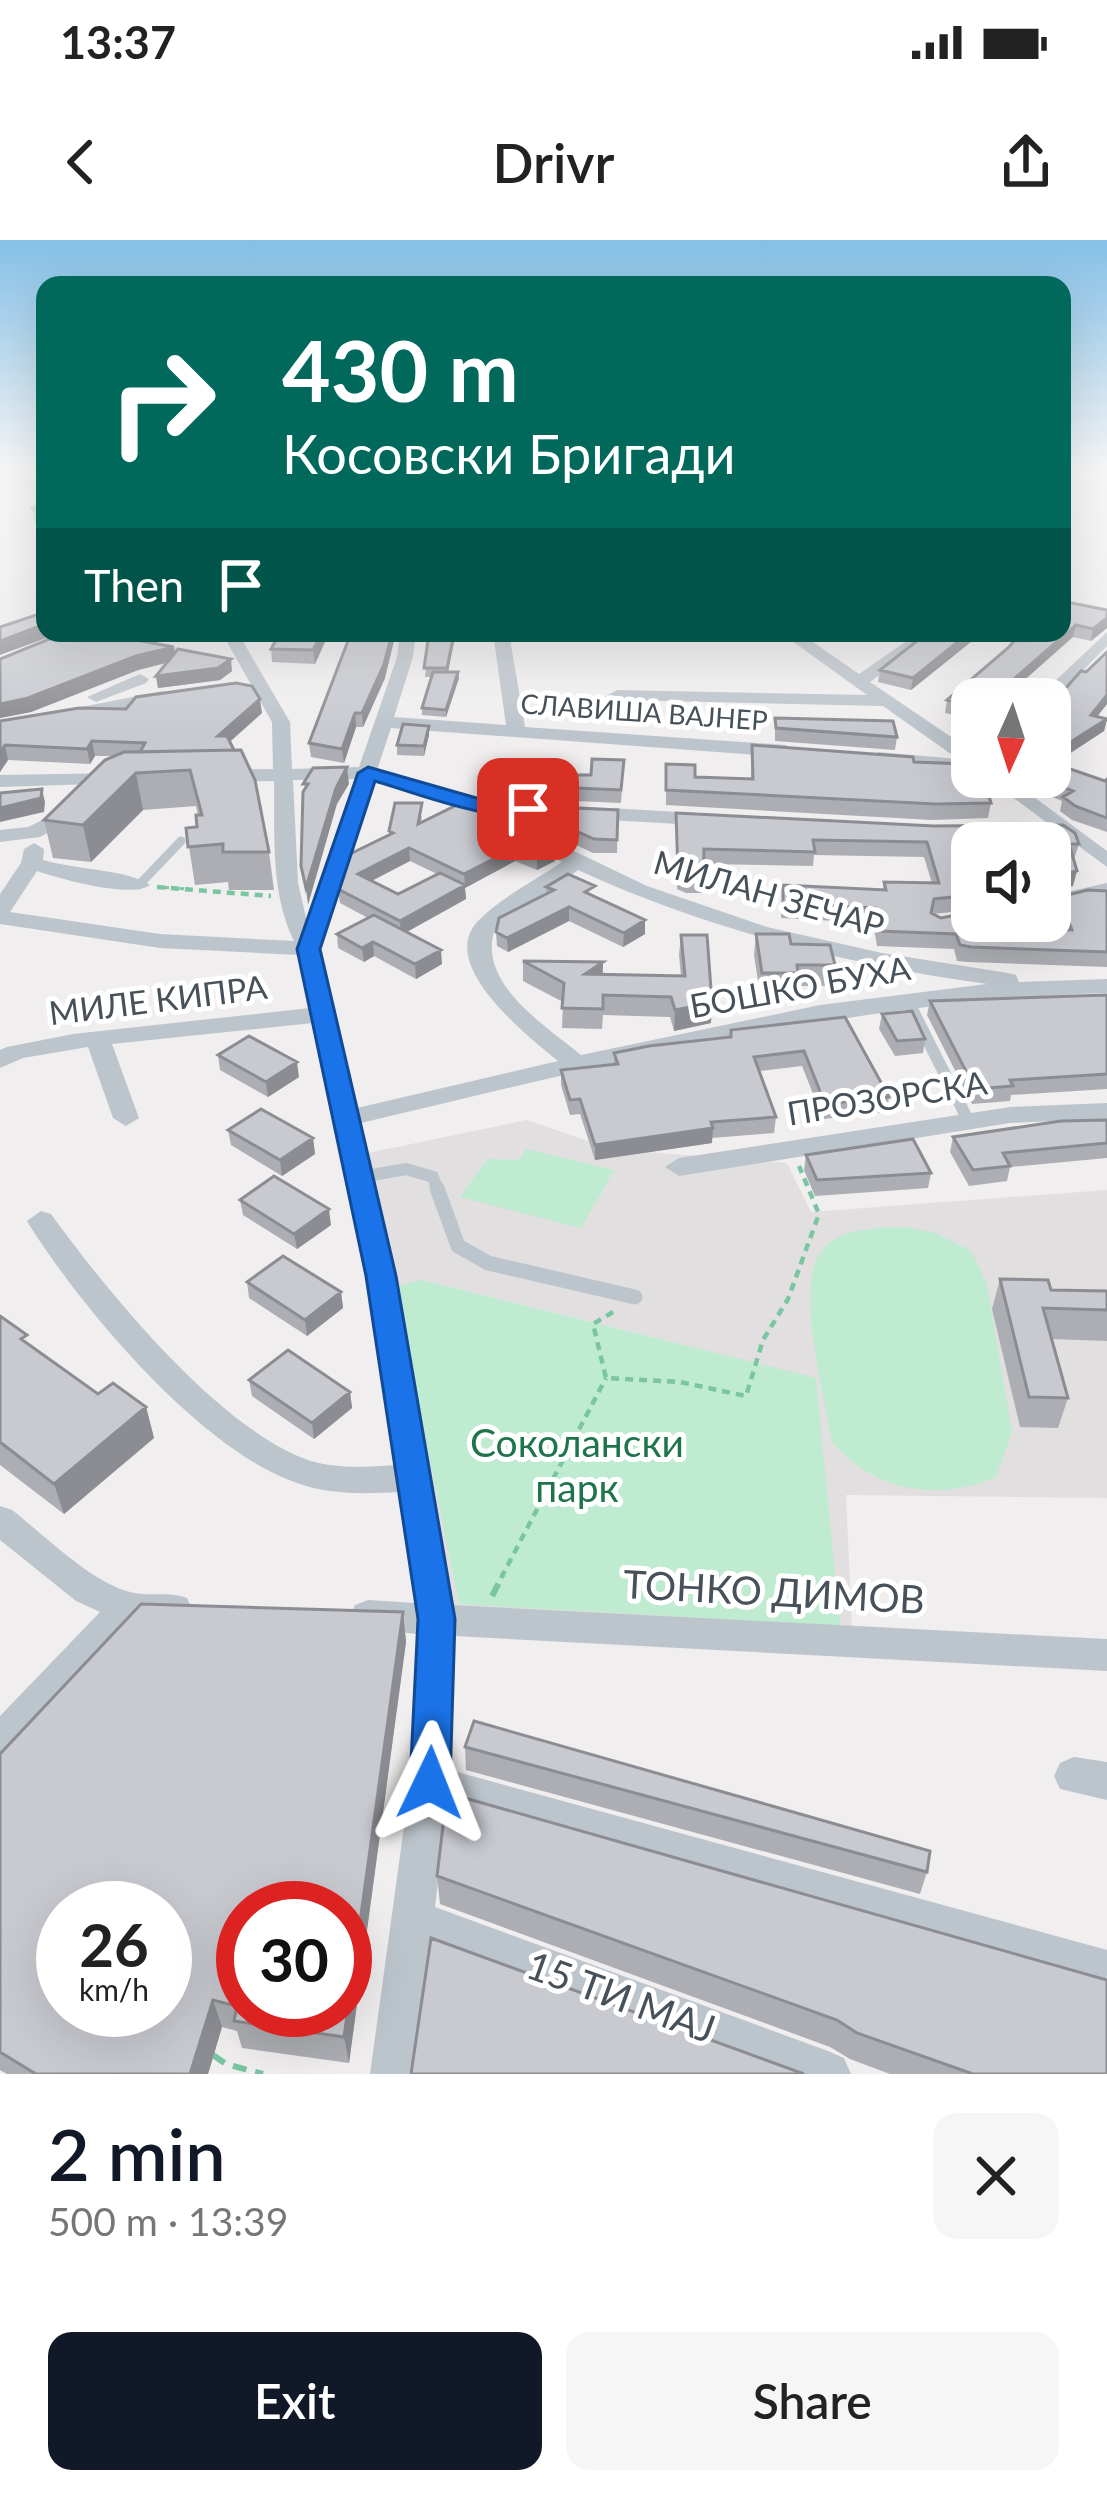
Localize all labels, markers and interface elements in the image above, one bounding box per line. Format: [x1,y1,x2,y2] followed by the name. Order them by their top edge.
[60,15,176,69] text: 13:37
[48,129,114,195] icon: back
[993,129,1059,195] icon: share
[493,130,615,195] text: Drivr
[282,319,519,420] text: 430 m
[84,324,240,480] icon: right
[282,421,736,486] text: Косовски Бригади
[208,552,274,618] icon: arrive
[84,558,184,612] text: Then
[951,678,1071,798] north arrow
[951,678,1071,942] map controls
[519,686,769,737] street label: СЛАВИША ВАЈНЕР
[477,758,579,860] pin
[495,776,561,842] icon: arrive
[951,822,1071,942] button: sound
[650,841,889,945] street label: МИЛАН ЗЕЧАР
[687,947,914,1025] street label: БОШКО БУХА
[47,966,270,1032] street label: МИЛЕ КИПРА
[784,1061,990,1133] street label: ПРОЗОРСКА
[470,1419,684,1510] park label: Соколански парк
[622,1560,926,1622] street label: ТОНКО ДИМОВ
[367,1720,493,1846] position arrow
[216,1881,372,2037] speed limit sign: 30
[79,1908,149,1980] text: 26
[521,1941,722,2051] street label: 15 ТИ МАЈ
[79,1971,149,2007] text: km/h
[48,2110,226,2196] text: 2 min
[933,2113,1059,2239] button: close
[48,2198,288,2244] text: 500 m · 13:39
[48,2332,542,2470] button: Exit
[566,2332,1059,2470] button: Share

